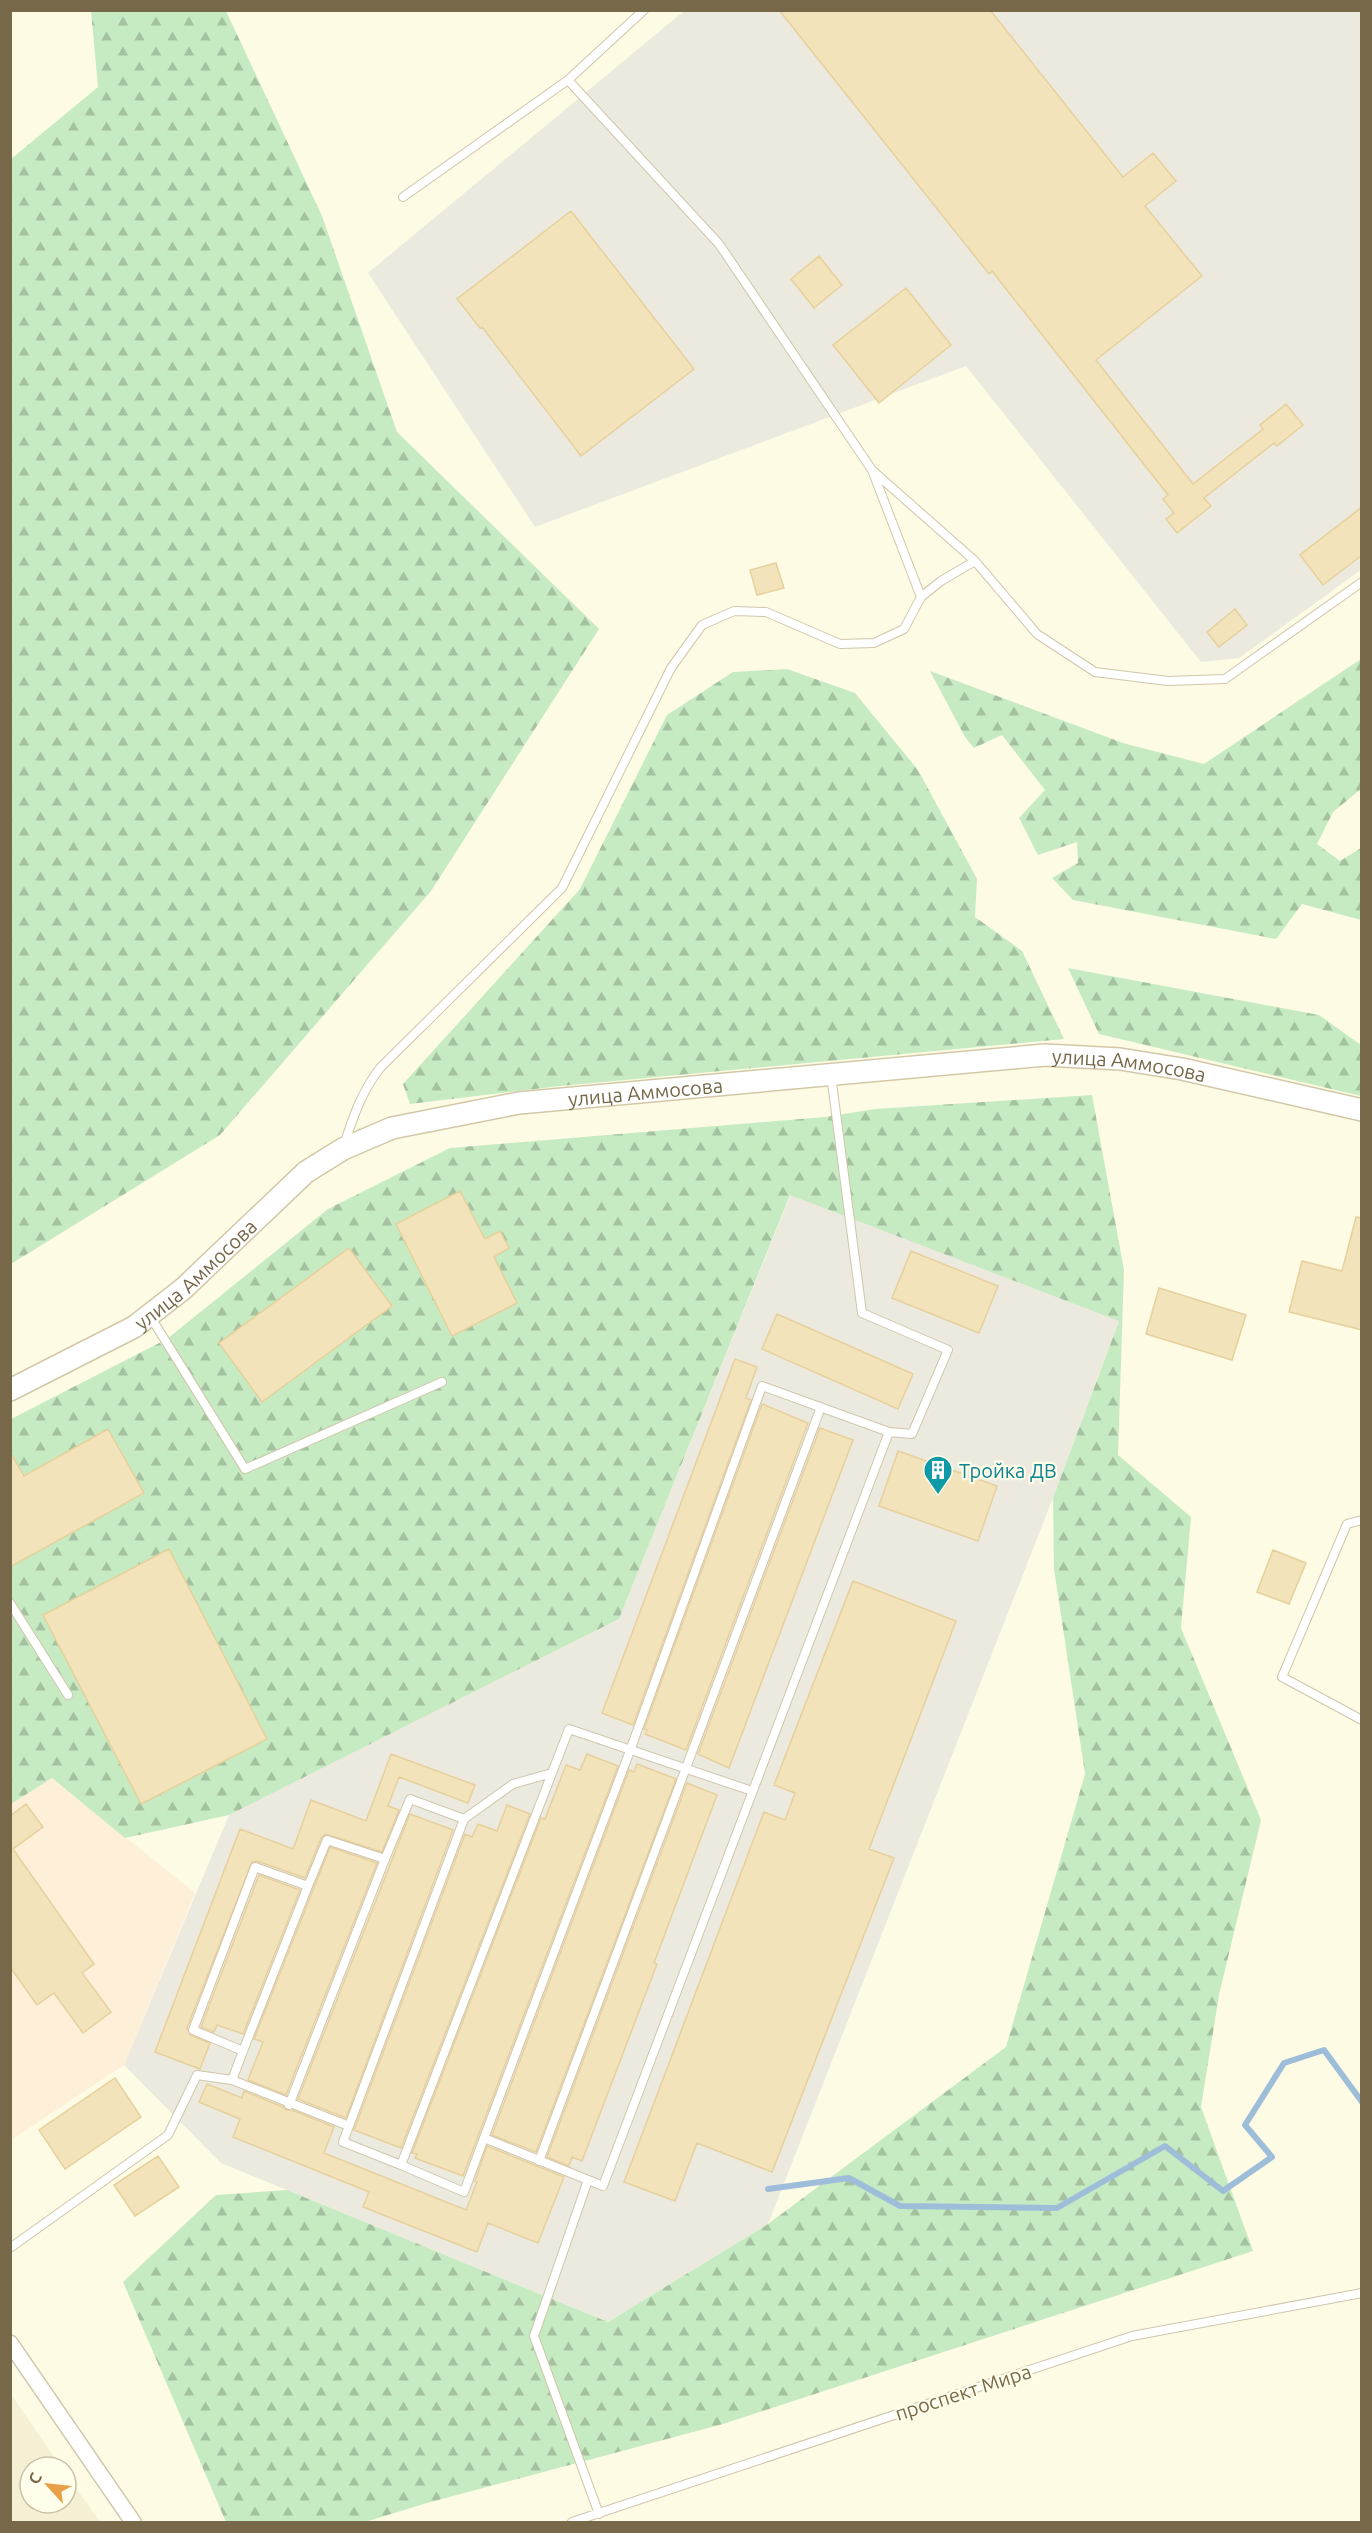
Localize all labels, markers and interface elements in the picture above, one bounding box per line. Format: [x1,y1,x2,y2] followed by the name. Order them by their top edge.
[1051,1044,1208,1086] street label: улица Аммосова
[567,1073,724,1110] street label: улица Аммосова
[129,1214,261,1334] street label: улица Аммосова
[922,1454,954,1496] building icon: Тройка ДВ
[959,1459,1057,1482] place label: Тройка ДВ
[892,2359,1034,2425] street label: проспект Мира
[18,2455,78,2515] north arrow
[24,2470,45,2487] text: С

